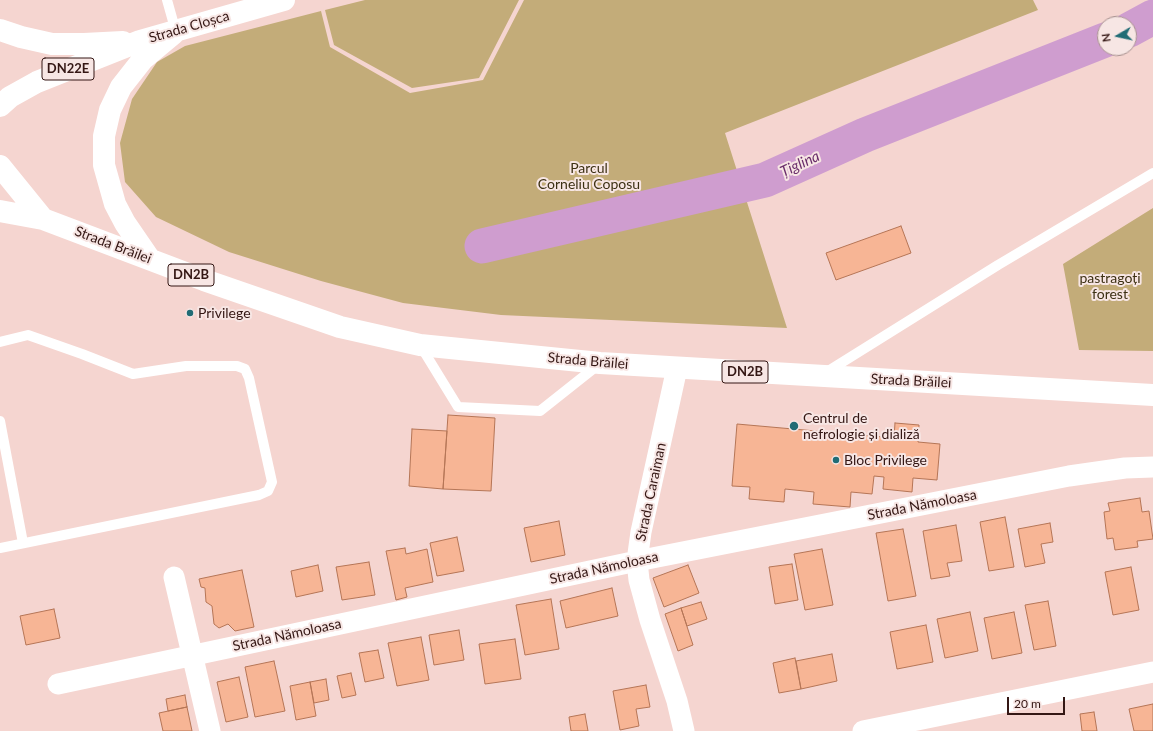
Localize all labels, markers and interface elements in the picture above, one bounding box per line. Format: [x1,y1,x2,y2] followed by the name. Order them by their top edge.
[147,7,231,47] street label: Strada Cloșca
[1097,16,1137,56] north arrow
[1099,33,1113,43] text: N
[42,58,94,80] road number: DN22E
[777,147,823,181] water label: Țiglina
[538,160,640,192] park label: Parcul Corneliu Coposu
[72,223,154,267] street label: Strada Brăilei
[168,264,214,286] road number: DN2B
[1079,270,1141,302] park label: pastragoți forest
[198,305,251,321] place label: Privilege
[185,308,195,318] marker: Privilege
[547,349,629,373] street label: Strada Brăilei
[722,361,768,383] road number: DN2B
[870,370,952,392] street label: Strada Brăilei
[803,410,920,442] place label: Centrul de nefrologie și dializă
[788,420,800,432] marker: Centrul de nefrologie și dializă
[632,441,670,543] street label: Strada Caraiman
[844,452,927,468] place label: Bloc Privilege
[831,455,841,465] marker: Bloc Privilege
[866,486,978,524] street label: Strada Nămoloasa
[548,548,660,588] street label: Strada Nămoloasa
[231,615,343,655] street label: Strada Nămoloasa
[1009,689,1067,715] scale bar
[1014,696,1041,711] text: 20 m

